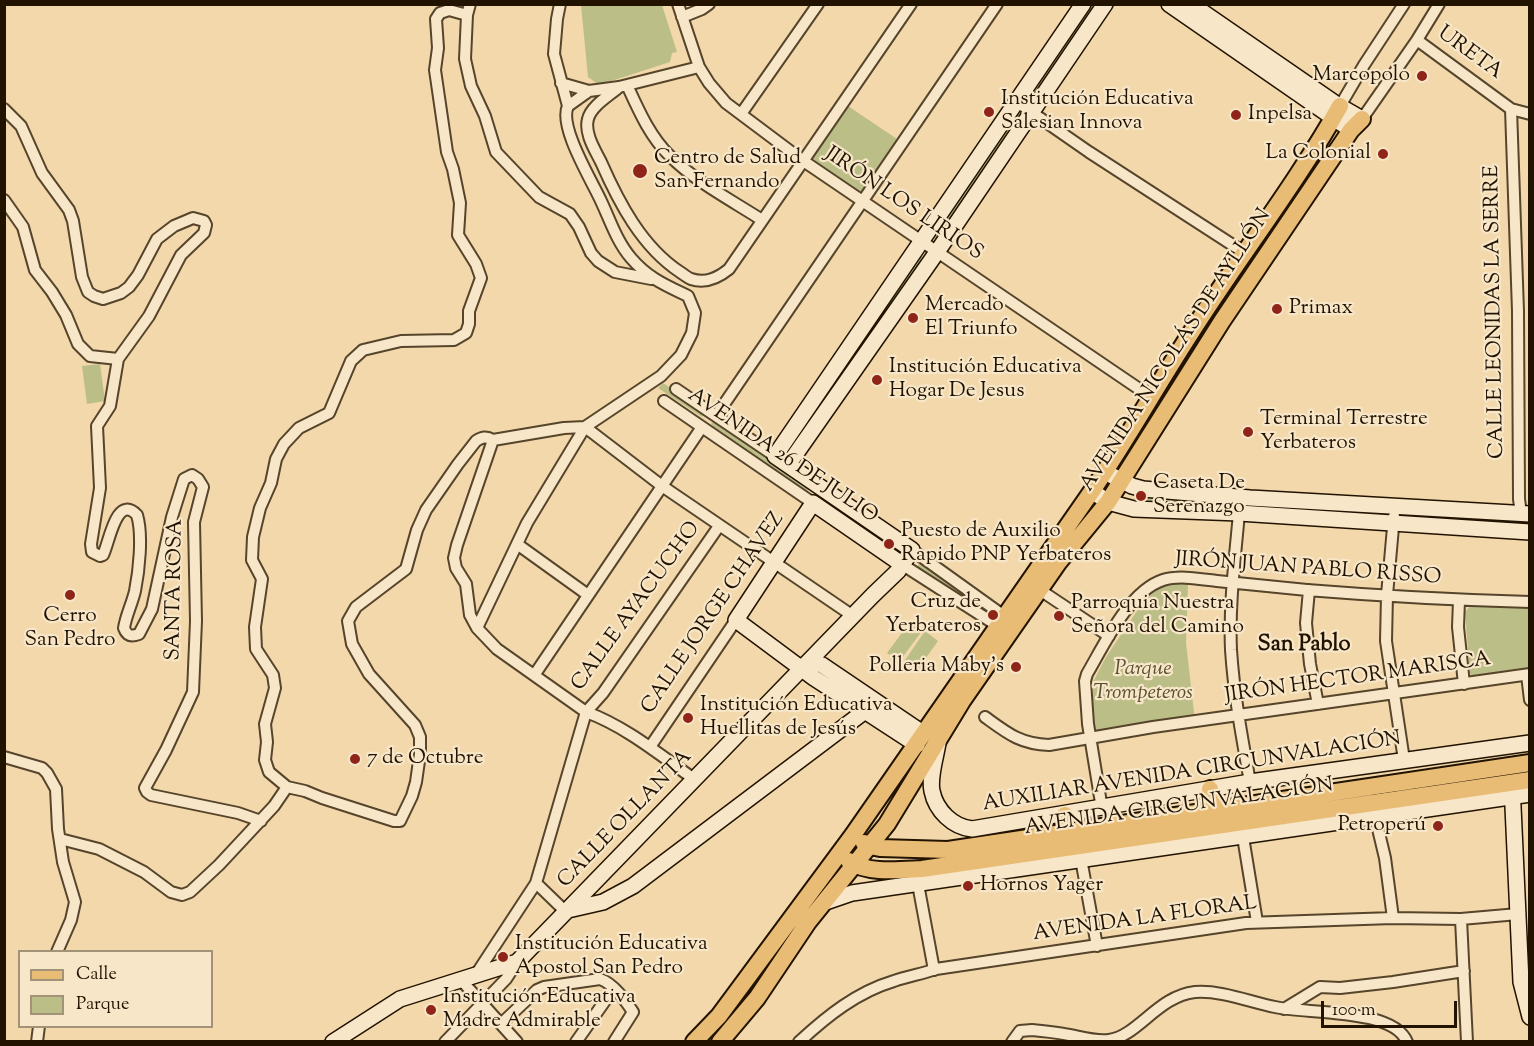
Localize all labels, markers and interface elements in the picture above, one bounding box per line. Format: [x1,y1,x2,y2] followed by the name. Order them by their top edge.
[1431,22,1507,86] street label: URETA
[1312,63,1410,89] place label: Marcopolo
[1415,69,1429,83] marker: Marcopolo
[1001,87,1194,137] place label: Institución Educativa Salesian Innova
[1248,102,1312,128] place label: Inpelsa
[982,105,996,119] marker: Institución Educativa Salesian Innova
[1229,108,1243,122] marker: Inpelsa
[1265,141,1371,167] place label: La Colonial
[819,143,987,267] street label: JIRÓN LOS LIRIOS
[654,146,801,196] place label: Centro de Salud San Fernando
[1376,147,1390,161] marker: La Colonial
[631,162,649,180] marker: Centro de Salud San Fernando
[1481,165,1511,459] street label: CALLE LEONIDAS LA SERRE
[1076,205,1278,497] street label: AVENIDA NICOLÁS DE AYLLÓN
[925,293,1017,343] place label: Mercado El Triunfo
[1289,296,1353,322] place label: Primax
[1270,302,1284,316] marker: Primax
[906,311,920,325] marker: Mercado El Triunfo
[889,355,1082,405] place label: Institución Educativa Hogar De Jesus
[870,373,884,387] marker: Institución Educativa Hogar De Jesus
[682,384,882,530] street label: AVENIDA 26 DE JULIO
[1260,407,1428,457] place label: Terminal Terrestre Yerbateros
[1241,425,1255,439] marker: Terminal Terrestre Yerbateros
[1153,471,1245,521] place label: Caseta De Serenazgo
[1134,489,1148,503] marker: Caseta De Serenazgo
[637,509,791,719] street label: CALLE JORGE CHAVEZ
[567,517,707,697] street label: CALLE AYACUCHO
[162,519,190,661] street label: SANTA ROSA
[901,519,1111,569] place label: Puesto de Auxilio Rapido PNP Yerbateros
[882,537,896,551] marker: Puesto de Auxilio Rapido PNP Yerbateros
[1174,548,1442,592] street label: JIRÓN JUAN PABLO RISSO
[63,588,77,602] marker: Cerro San Pedro
[885,590,981,640] place label: Cruz de Yerbateros
[1071,591,1244,641] place label: Parroquia Nuestra Señora del Camino
[25,604,115,654] place label: Cerro San Pedro
[986,608,1000,622] marker: Cruz de Yerbateros
[1052,609,1066,623] marker: Parroquia Nuestra Señora del Camino
[1258,633,1350,659] district label: San Pablo
[1223,648,1493,710] street label: JIRÓN HECTOR MARISCA
[869,654,1004,680] place label: Polleria Maby's
[1093,657,1193,707] park label: Parque Trompeteros
[1009,660,1023,674] marker: Polleria Maby's
[700,693,893,743] place label: Institución Educativa Huellitas de Jesús
[681,711,695,725] marker: Institución Educativa Huellitas de Jesús
[981,727,1403,819] street label: AUXILIAR AVENIDA CIRCUNVALACIÓN
[367,746,483,772] place label: 7 de Octubre
[554,746,698,894] street label: CALLE OLLANTA
[348,752,362,766] marker: 7 de Octubre
[1023,774,1335,842] street label: AVENIDA CIRCUNVALACIÓN
[1338,813,1426,839] place label: Petroperú
[1431,819,1445,833] marker: Petroperú
[980,873,1103,899] place label: Hornos Yager
[961,879,975,893] marker: Hornos Yager
[1032,892,1258,948] street label: AVENIDA LA FLORAL
[515,932,708,982] place label: Institución Educativa Apostol San Pedro
[18,950,213,1028] legend
[496,950,510,964] marker: Institución Educativa Apostol San Pedro
[76,962,117,988] text: Calle
[443,985,636,1035] place label: Institución Educativa Madre Admirable
[1324,989,1460,1027] scale bar
[76,992,129,1018] text: Parque
[1332,998,1376,1024] text: 100 m
[424,1003,438,1017] marker: Institución Educativa Madre Admirable

